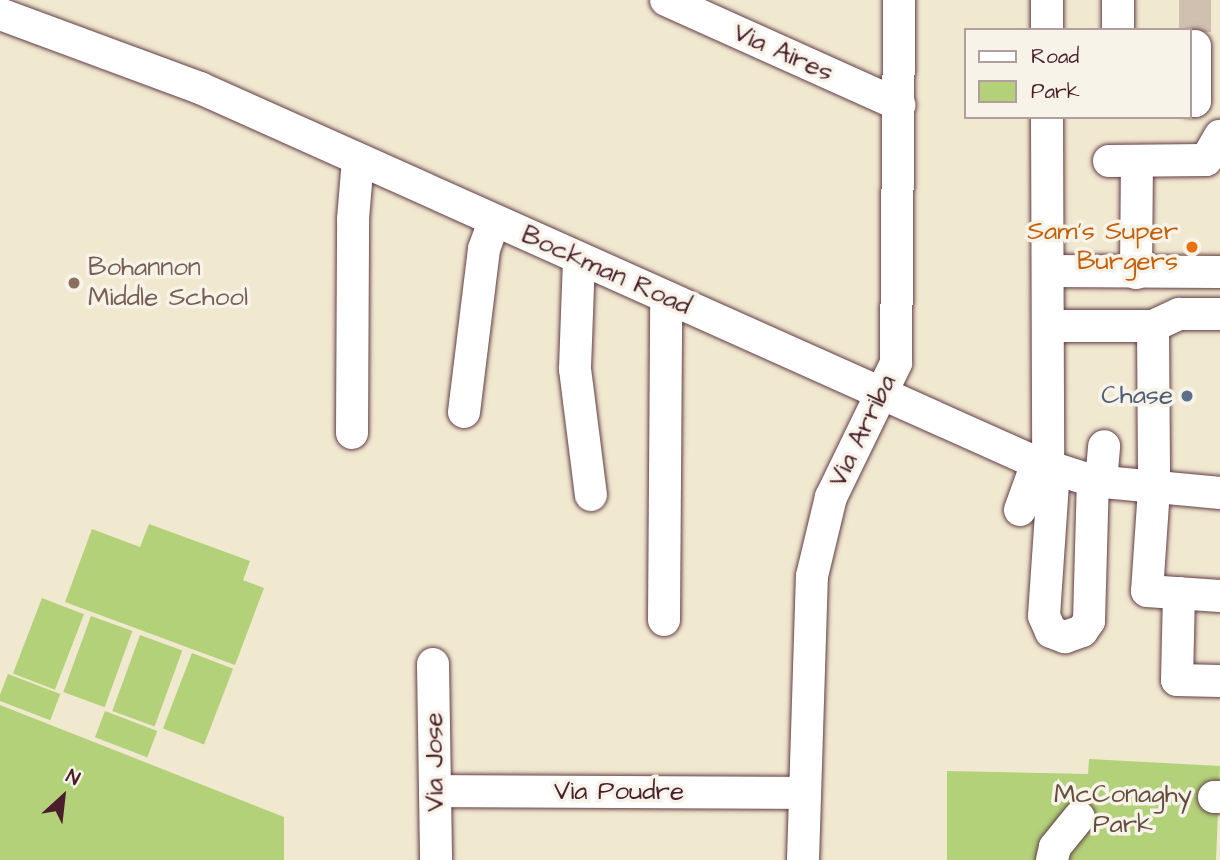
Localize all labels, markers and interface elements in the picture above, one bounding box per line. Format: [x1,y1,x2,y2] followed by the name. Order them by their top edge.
[728,17,838,89] street label: Via Aires
[964,28,1192,119] legend
[1031,42,1079,71] text: Road
[1031,77,1080,106] text: Park
[1027,216,1178,278] place label: Sam's Super Burgers
[516,220,696,322] street label: Bockman Road
[1184,239,1200,255] marker: Sam's Super Burgers
[88,252,248,314] place label: Bohannon Middle School
[66,275,82,291] marker: Bohannon Middle School
[822,370,904,492] street label: Via Arriba
[1101,380,1173,412] place label: Chase
[1179,388,1195,404] marker: Chase
[419,712,451,812] street label: Via Jose
[28,762,98,832] north arrow
[61,763,84,793] text: N
[554,776,684,808] street label: Via Poudre
[1054,779,1192,840] park label: McConaghy Park

